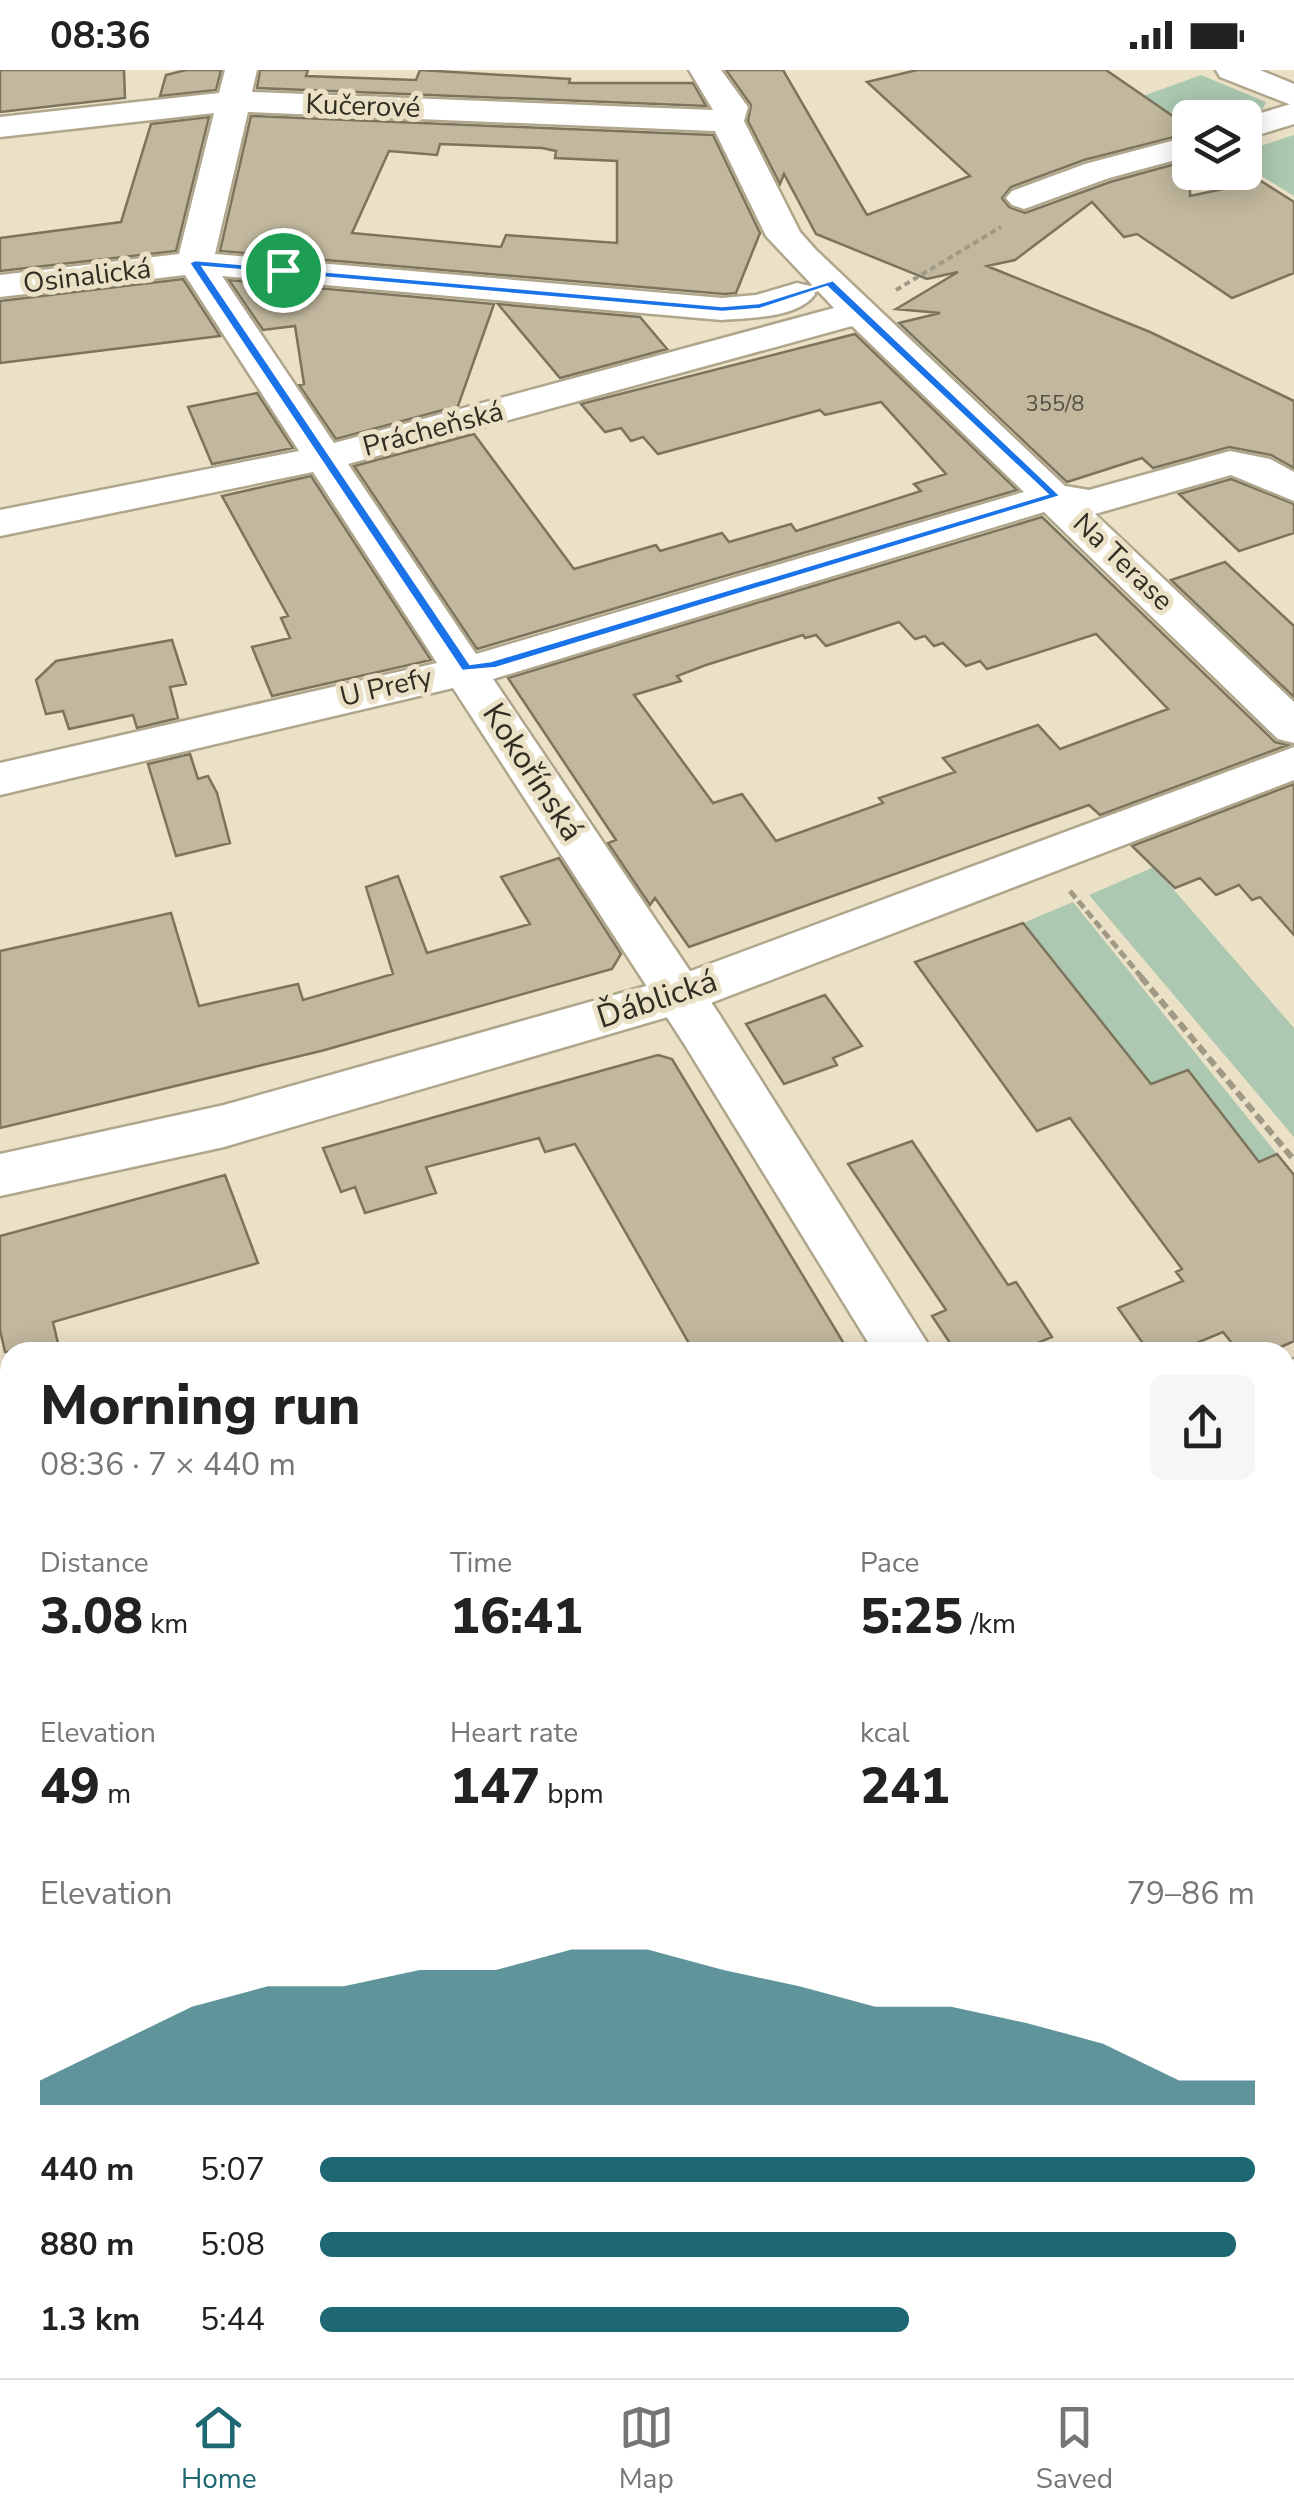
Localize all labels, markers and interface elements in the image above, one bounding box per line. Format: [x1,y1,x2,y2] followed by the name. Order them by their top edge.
[50,10,151,61] text: 08:36
[305,85,421,127] street label: Kučerové
[1172,100,1262,190] map controls
[1172,100,1262,190] button: layers
[241,228,326,313] pin
[256,243,311,298] icon: arrive
[21,249,153,303] street label: Osinalická
[1025,389,1085,419] house number: 355/8
[359,392,507,466] street label: Prácheňská
[1065,505,1181,619] street label: Na Terase
[336,658,436,716] street label: U Prefy
[472,695,594,849] street label: Kokořínská
[591,959,723,1039] street label: Ďáblická
[40,1368,360,1443] text: Morning run
[1150,1375,1255,1480] button: share
[40,1443,296,1486] text: 08:36 · 7 × 440 m
[40,1544,149,1582] text: Distance
[450,1544,512,1582] text: Time
[860,1544,919,1582] text: Pace
[40,1582,143,1651] text: 3.08
[450,1582,583,1651] text: 16:41
[860,1582,963,1651] text: 5:25
[143,1605,188,1643] text: km
[963,1605,1016,1643] text: /km
[40,1714,156,1752] text: Elevation
[450,1714,578,1752] text: Heart rate
[860,1714,910,1752] text: kcal
[40,1752,100,1821] text: 49
[450,1752,540,1821] text: 147
[860,1752,950,1821] text: 241
[100,1775,131,1813] text: m
[540,1775,604,1813] text: bpm
[40,1872,173,1915] text: Elevation
[1127,1872,1255,1915] text: 79–86 m
[40,2148,134,2191] text: 440 m
[200,2148,265,2191] text: 5:07
[40,2223,134,2266] text: 880 m
[200,2223,265,2266] text: 5:08
[40,2298,140,2341] text: 1.3 km
[200,2298,265,2341] text: 5:44
[181,2400,257,2498] tab: Home
[619,2400,674,2498] tab: Map
[1036,2400,1113,2498] tab: Saved

